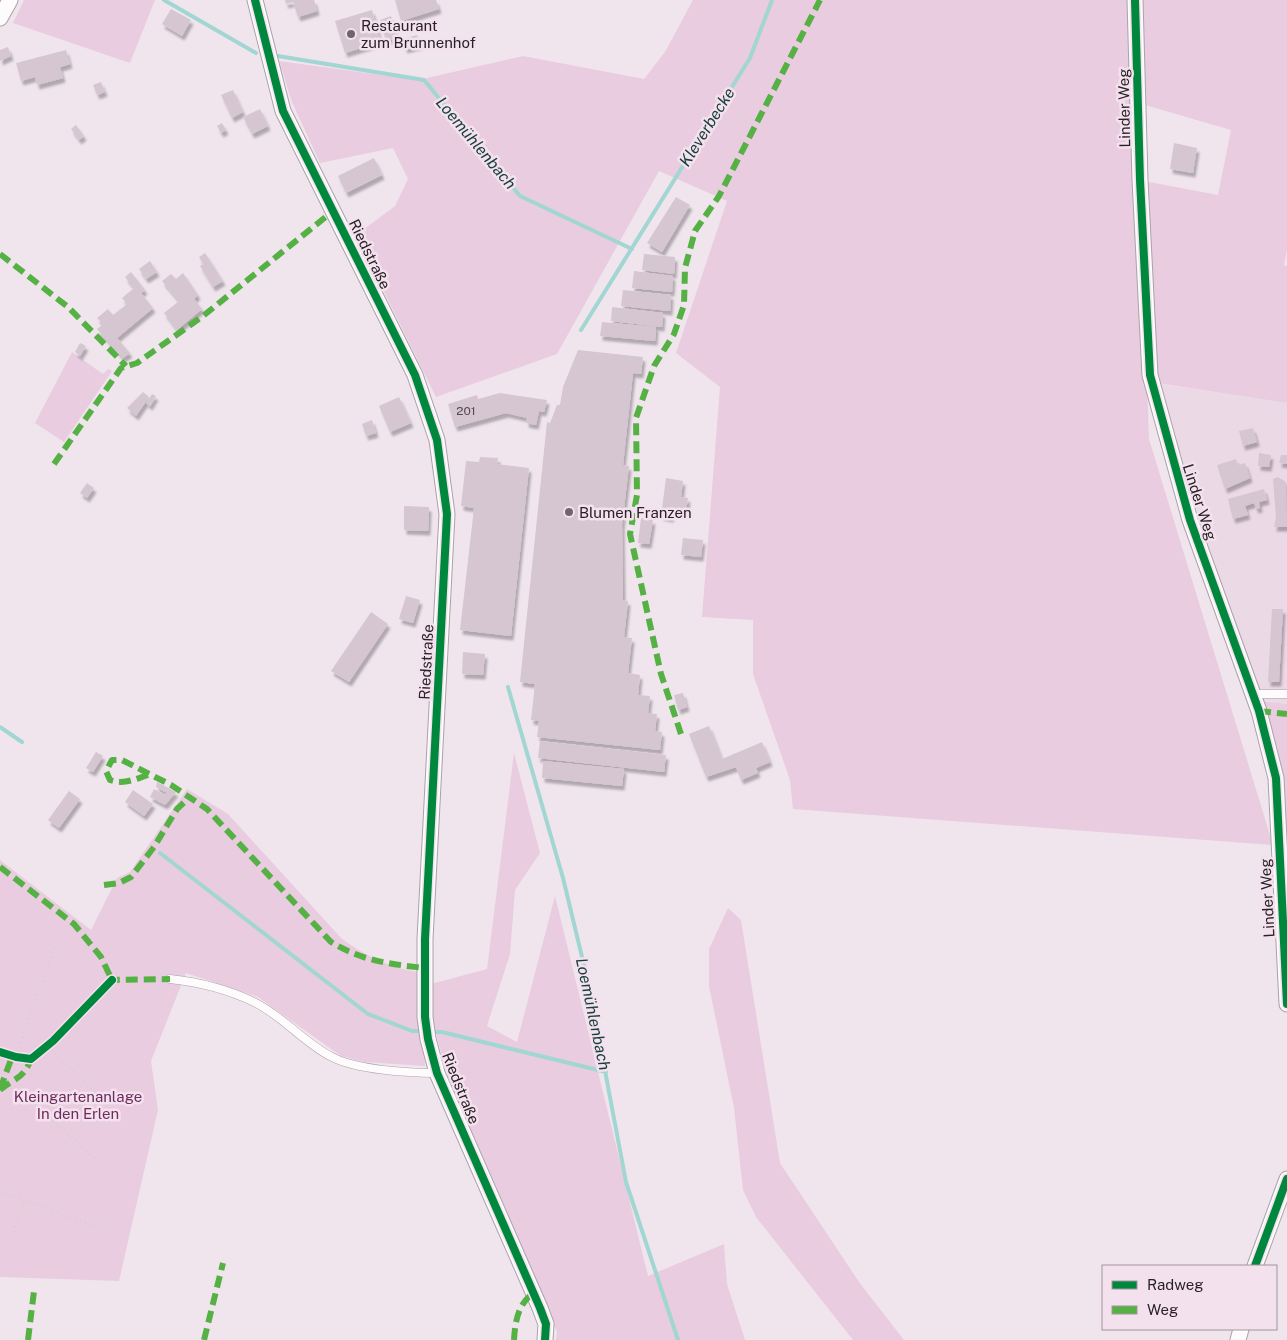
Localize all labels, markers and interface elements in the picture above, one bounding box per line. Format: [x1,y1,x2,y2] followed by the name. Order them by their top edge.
[361,17,476,51] place label: Restaurant zum Brunnenhof
[345,28,357,40] marker: Restaurant zum Brunnenhof
[1115,68,1133,148] street label: Linder Weg
[675,84,739,170] water label: Kleverbecke
[432,93,520,193] water label: Loemühlenbach
[346,216,394,292] street label: Riedstraße
[456,404,476,418] house number: 201
[1180,462,1220,542] street label: Linder Weg
[579,504,692,521] place label: Blumen Franzen
[563,506,575,518] marker: Blumen Franzen
[416,624,436,700] street label: Riedstraße
[1256,858,1278,938] street label: Linder Weg
[572,956,614,1072] water label: Loemühlenbach
[439,1050,483,1126] street label: Riedstraße
[14,1088,142,1122] park label: Kleingartenanlage In den Erlen
[1102,1265,1277,1330] legend
[1147,1276,1204,1293] text: Radweg
[1147,1301,1178,1318] text: Weg

